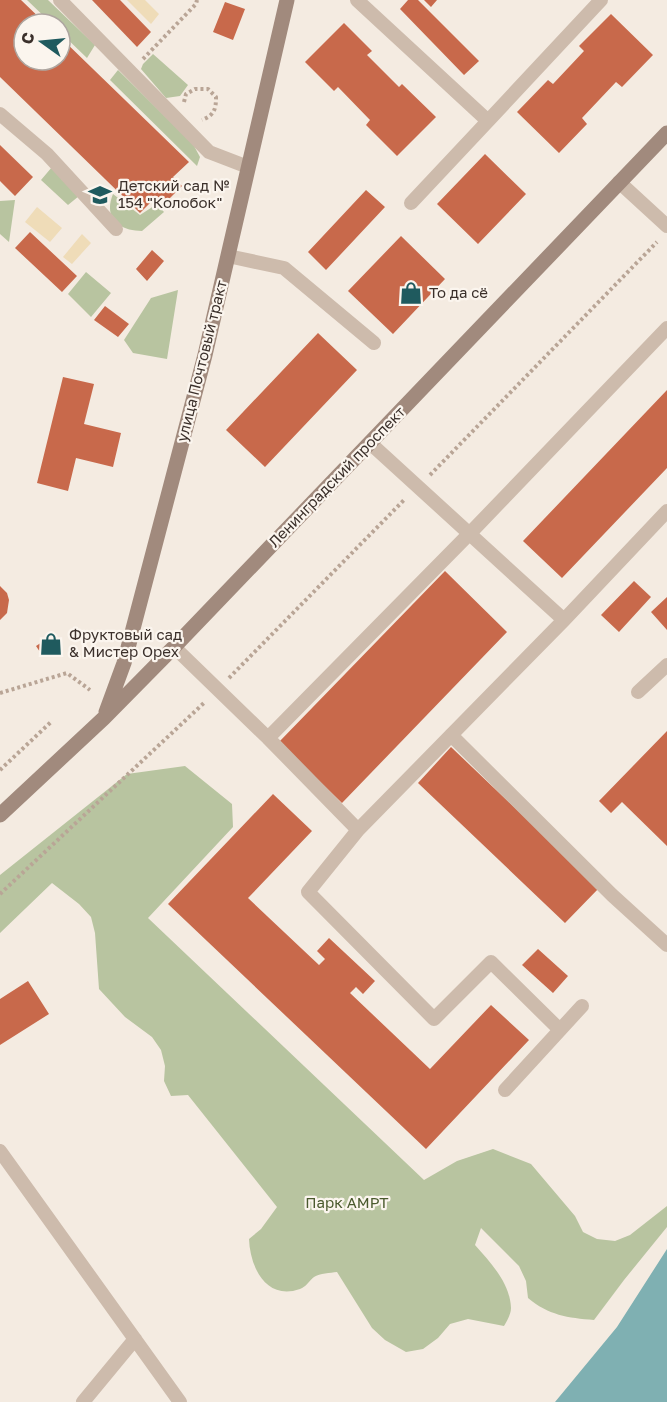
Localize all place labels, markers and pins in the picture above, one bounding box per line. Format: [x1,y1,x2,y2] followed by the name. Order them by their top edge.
[118,176,229,211] place label: Детский сад № 154 "Колобок"
[87,182,113,208] school or university icon: Детский сад № 154 "Колобок"
[398,280,424,306] shop icon: То да сё
[429,283,488,301] place label: То да сё
[69,625,182,660] place label: Фруктовый сад & Мистер Орех
[38,631,64,657] shop icon: Фруктовый сад & Мистер Орех

